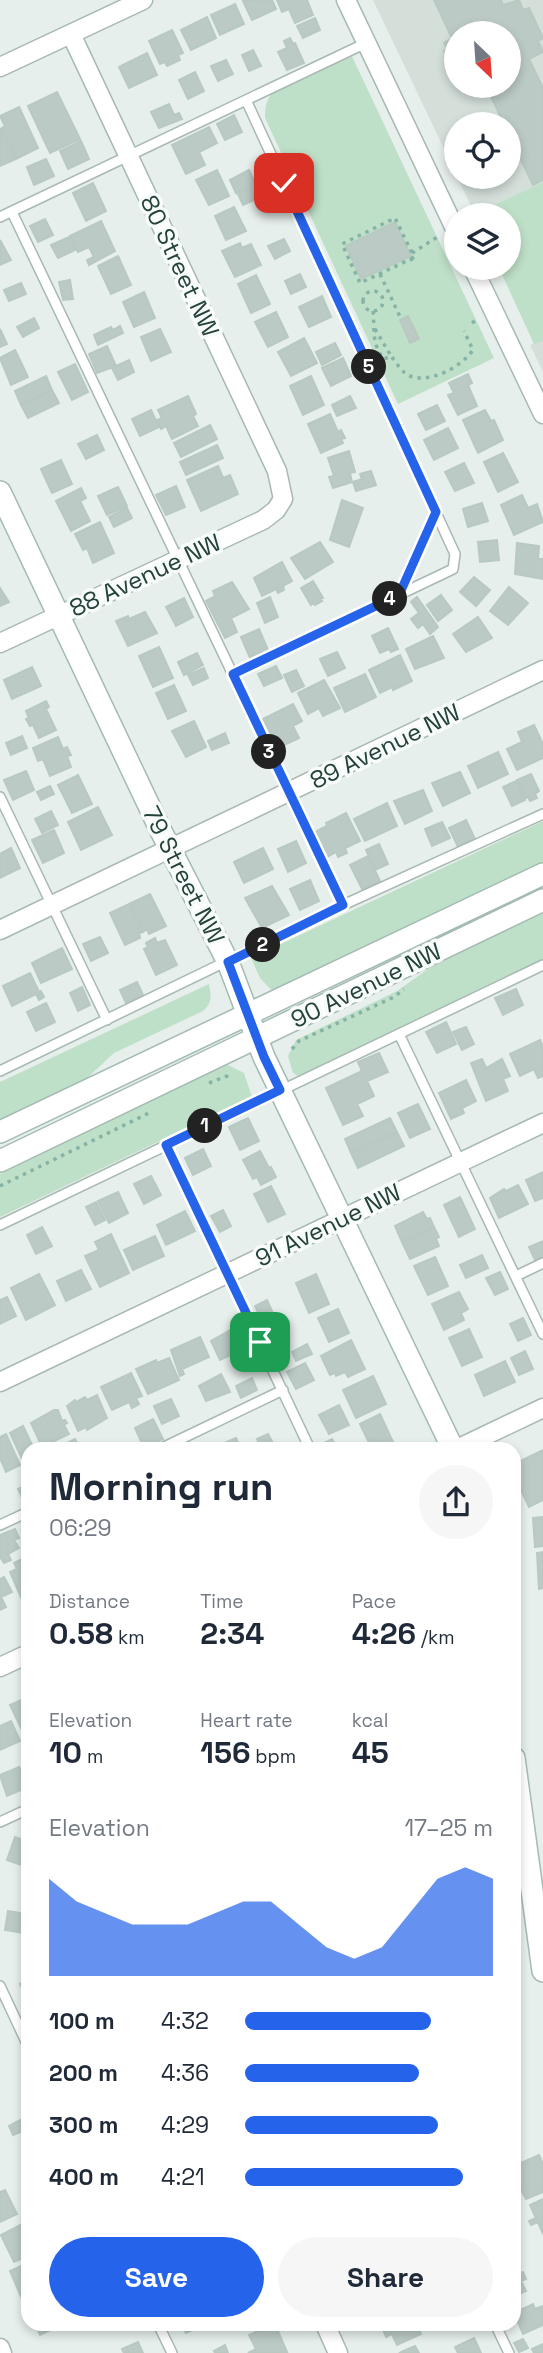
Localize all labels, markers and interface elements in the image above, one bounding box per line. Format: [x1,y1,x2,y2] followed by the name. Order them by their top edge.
[444,21,522,98] north arrow
[444,21,521,280] map controls
[444,112,521,189] button: locate
[254,153,314,213] pin
[265,164,303,202] icon: check
[134,190,226,342] street label: 80 Street NW
[444,203,521,280] button: layers
[352,350,386,384] pin: 5
[363,354,374,379] text: 5
[64,526,226,624] street label: 88 Avenue NW
[372,582,408,616] pin: 4
[383,586,396,611] text: 4
[305,696,465,796] street label: 89 Avenue NW
[252,734,286,770] pin: 3
[263,739,274,764] text: 3
[136,801,232,949] street label: 79 Street NW
[246,928,280,962] pin: 2
[257,932,268,957] text: 2
[286,935,446,1035] street label: 90 Avenue NW
[188,1108,222,1144] pin: 1
[200,1113,209,1138] text: 1
[250,1176,406,1274] street label: 91 Avenue NW
[230,1312,290,1372] pin
[241,1323,279,1361] icon: arrive
[49,1463,274,1511] text: Morning run
[419,1465,493,1539] button: share
[49,1513,112,1543] text: 06:29
[49,1589,130,1614] text: Distance
[200,1589,244,1614] text: Time
[352,1589,396,1614] text: Pace
[49,1614,113,1653] text: 0.58
[200,1614,264,1653] text: 2:34
[352,1614,416,1653] text: 4:26
[113,1625,144,1650] text: km
[416,1625,455,1650] text: /km
[49,1708,132,1733] text: Elevation
[200,1708,293,1733] text: Heart rate
[352,1708,388,1733] text: kcal
[49,1733,82,1772] text: 10
[200,1733,250,1772] text: 156
[352,1733,389,1772] text: 45
[82,1744,103,1769] text: m
[250,1744,296,1769] text: bpm
[49,1813,150,1843] text: Elevation
[404,1813,493,1843] text: 17–25 m
[49,2006,115,2036] text: 100 m
[161,2006,209,2036] text: 4:32
[49,2058,118,2088] text: 200 m
[161,2058,209,2088] text: 4:36
[49,2110,118,2140] text: 300 m
[161,2110,209,2140] text: 4:29
[49,2162,119,2192] text: 400 m
[161,2162,205,2192] text: 4:21
[49,2237,264,2317] button: Save
[278,2237,493,2317] button: Share

